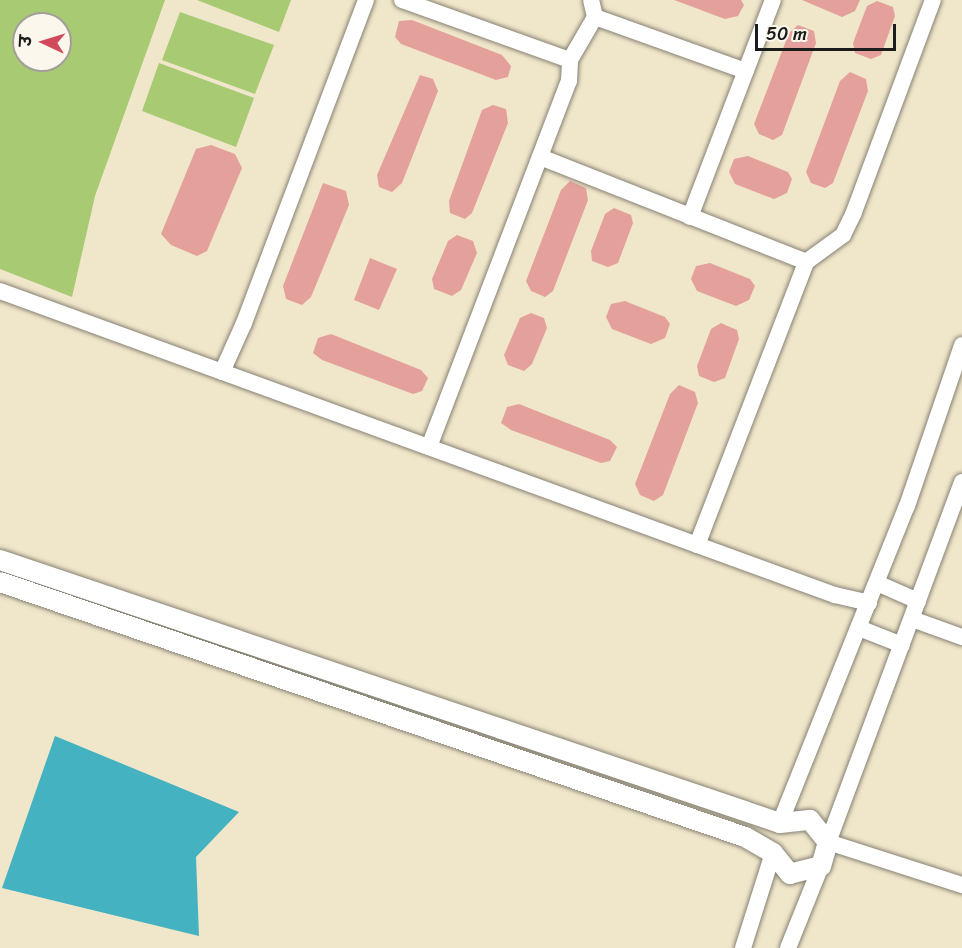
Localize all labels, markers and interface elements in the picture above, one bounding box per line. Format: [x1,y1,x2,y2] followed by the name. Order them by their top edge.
[12,12,72,72] north arrow
[758,12,899,50] scale bar
[766,18,807,50] text: 50 m
[11,35,40,47] text: उ

